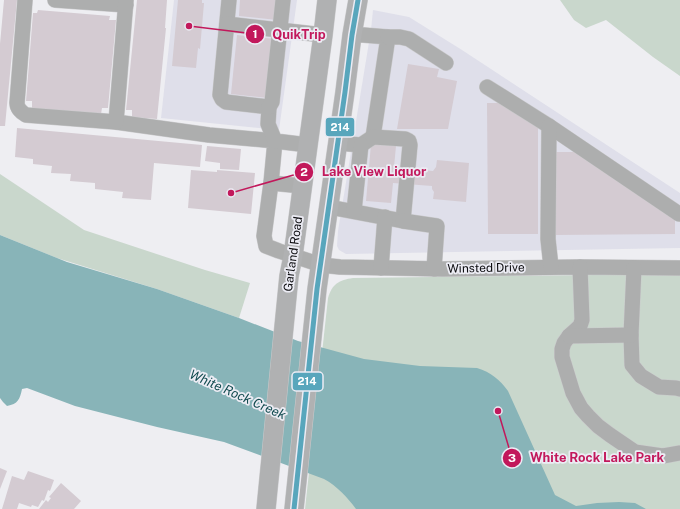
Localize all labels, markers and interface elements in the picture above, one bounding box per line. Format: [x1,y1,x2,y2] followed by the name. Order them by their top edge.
[245,22,334,47] callout: QuikTrip
[252,27,258,41] text: 1
[272,27,326,42] text: QuikTrip
[325,117,355,137] line badge: 214
[331,121,349,133] text: 214
[294,159,435,184] callout: Lake View Liquor
[322,164,427,179] text: Lake View Liquor
[300,165,308,179] text: 2
[281,216,305,292] street label: Garland Road
[447,260,525,276] street label: Winsted Drive
[187,366,288,422] water label: White Rock Creek
[292,372,323,391] line badge: 214
[298,375,316,387] text: 214
[502,445,672,470] callout: White Rock Lake Park
[530,450,664,465] text: White Rock Lake Park
[508,451,516,465] text: 3

